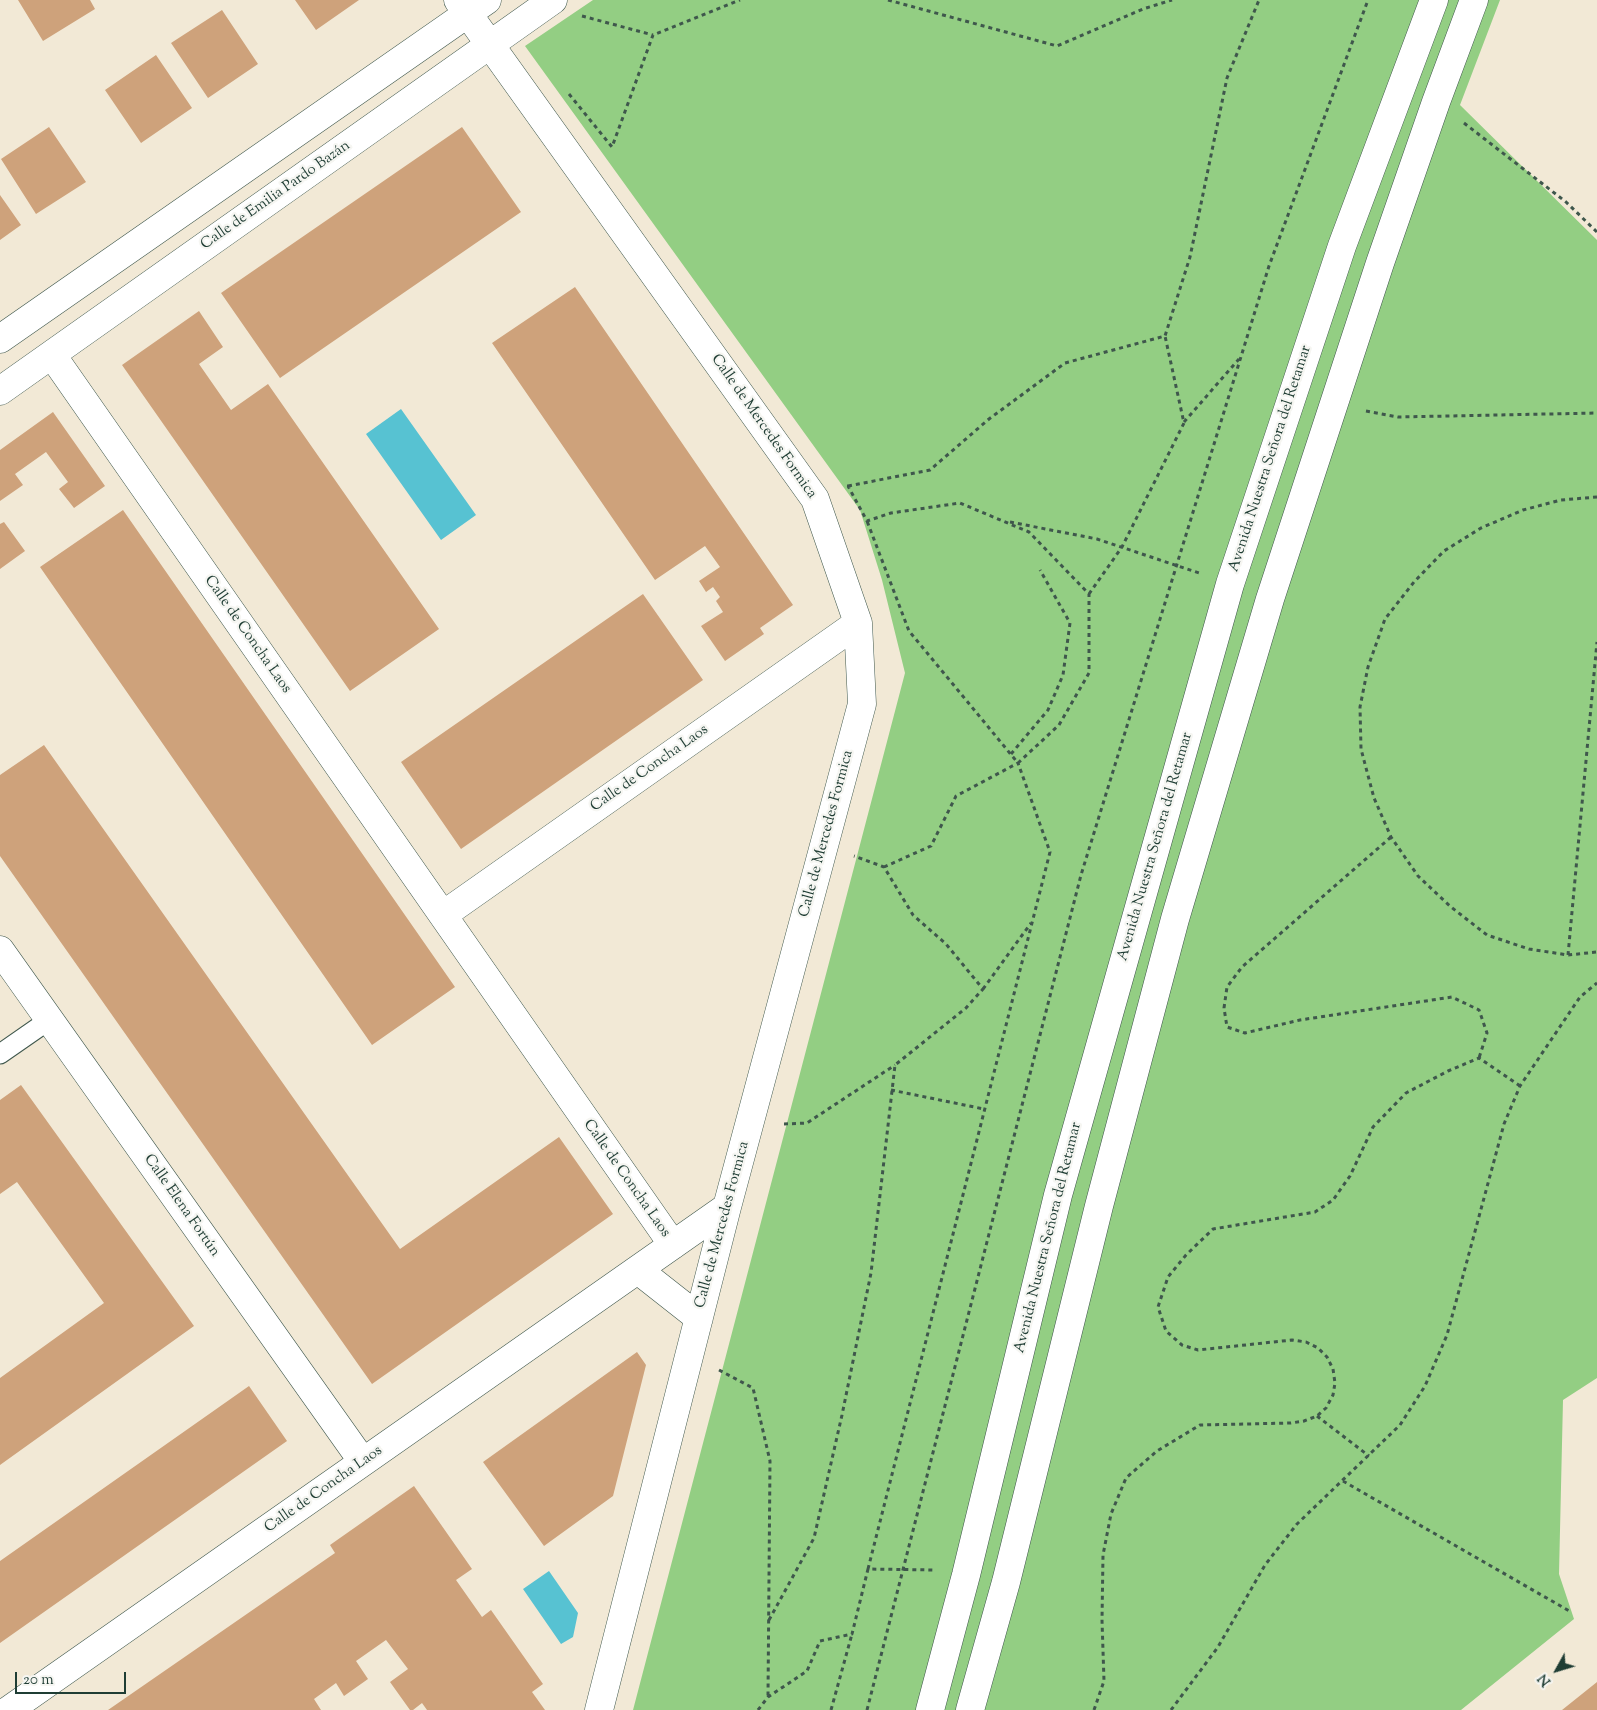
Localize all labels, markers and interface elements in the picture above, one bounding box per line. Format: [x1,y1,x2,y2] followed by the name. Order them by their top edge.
[198,138,354,254] street label: Calle de Emilia Pardo Bazán
[1226,344,1316,574] street label: Avenida Nuestra Señora del Retamar
[706,351,820,503] street label: Calle de Mercedes Formica
[200,573,294,697] street label: Calle de Concha Laos
[588,722,712,816] street label: Calle de Concha Laos
[1115,731,1197,963] street label: Avenida Nuestra Señora del Retamar
[796,748,858,920] street label: Calle de Mercedes Formica
[579,1117,673,1241] street label: Calle de Concha Laos
[1012,1121,1086,1355] street label: Avenida Nuestra Señora del Retamar
[692,1139,754,1311] street label: Calle de Mercedes Formica
[139,1151,223,1261] street label: Calle Elena Fortún
[262,1443,386,1537] street label: Calle de Concha Laos
[1532,1645,1582,1695] north arrow
[18,1662,129,1694] scale bar
[1534,1669,1557,1690] text: N
[23,1670,54,1691] text: 20 m

